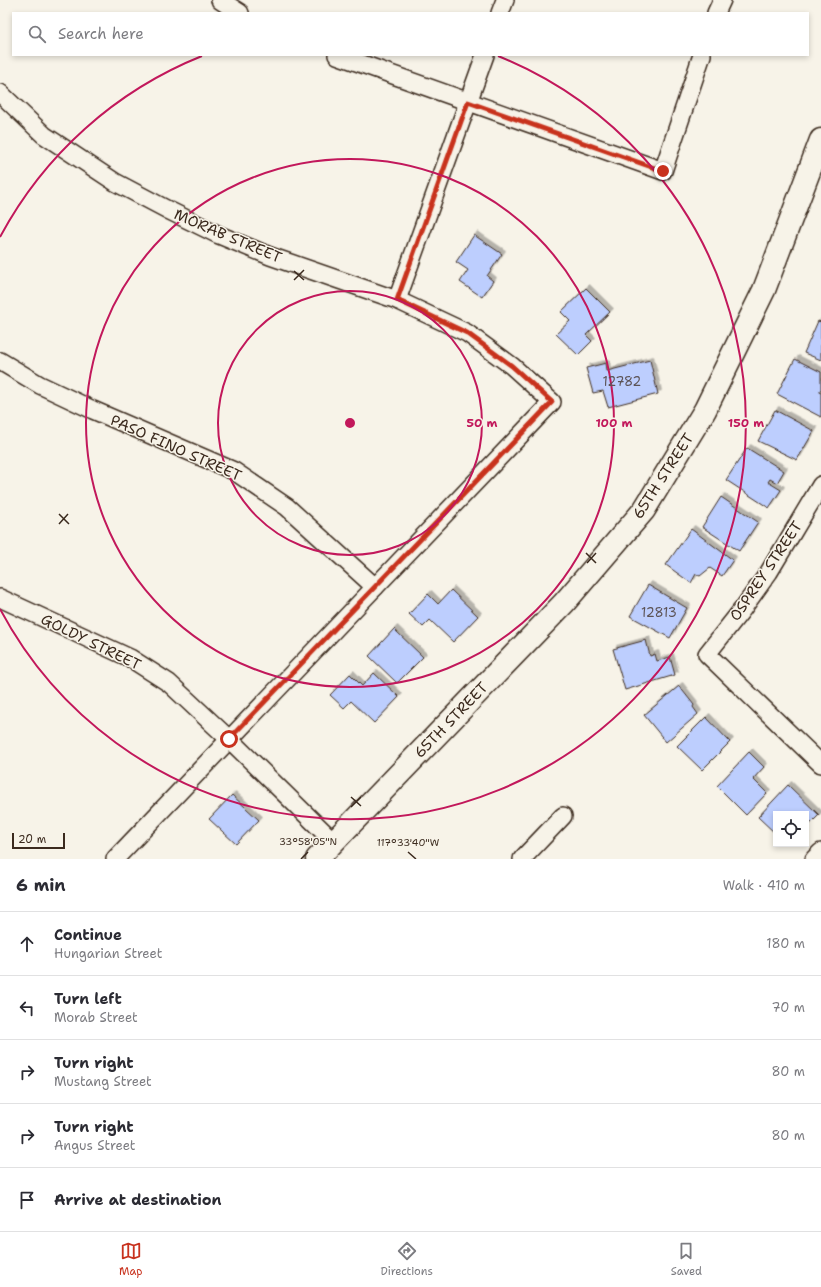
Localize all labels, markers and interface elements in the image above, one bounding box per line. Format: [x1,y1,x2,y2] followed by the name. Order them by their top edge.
[12,12,809,56] search box
[26,23,48,45] icon: search
[58,24,144,44] text: Search here
[654,162,672,180] route end
[171,204,285,268] street label: MORAB STREET
[603,373,641,390] house number: 12782
[107,410,245,486] street label: PASO FINO STREET
[467,415,498,431] text: 50 m
[596,415,633,431] text: 100 m
[728,415,764,431] text: 150 m
[343,416,357,430] centre of rings
[628,429,698,523] street label: 65TH STREET
[725,517,807,625] street label: OSPREY STREET
[641,604,677,621] house number: 12813
[38,609,144,675] street label: GOLDY STREET
[410,678,492,762] street label: 65TH STREET
[220,730,238,748] route start
[773,811,809,847] map controls
[773,811,809,847] button: locate
[12,831,65,850] scale bar
[18,832,46,847] text: 20 m
[279,835,337,848] text: 33°58'05"N
[377,836,440,849] text: 117°33'40"W
[16,874,66,896] text: 6 min
[723,877,805,894] text: Walk · 410 m
[54,925,122,945] text: Continue
[16,933,38,955] icon: ahead
[766,935,805,952] text: 180 m
[54,945,162,962] text: Hungarian Street
[54,989,122,1009] text: Turn left
[16,997,38,1019] icon: left
[771,999,805,1016] text: 70 m
[54,1009,138,1026] text: Morab Street
[54,1053,134,1073] text: Turn right
[16,1061,38,1083] icon: right
[771,1063,805,1080] text: 80 m
[54,1073,152,1090] text: Mustang Street
[54,1117,134,1137] text: Turn right
[16,1125,38,1147] icon: right
[771,1127,805,1144] text: 80 m
[54,1137,136,1154] text: Angus Street
[16,1189,38,1211] icon: arrive
[54,1190,222,1210] text: Arrive at destination
[119,1240,143,1279] tab: Map
[380,1240,433,1279] tab: Directions
[671,1240,702,1279] tab: Saved

